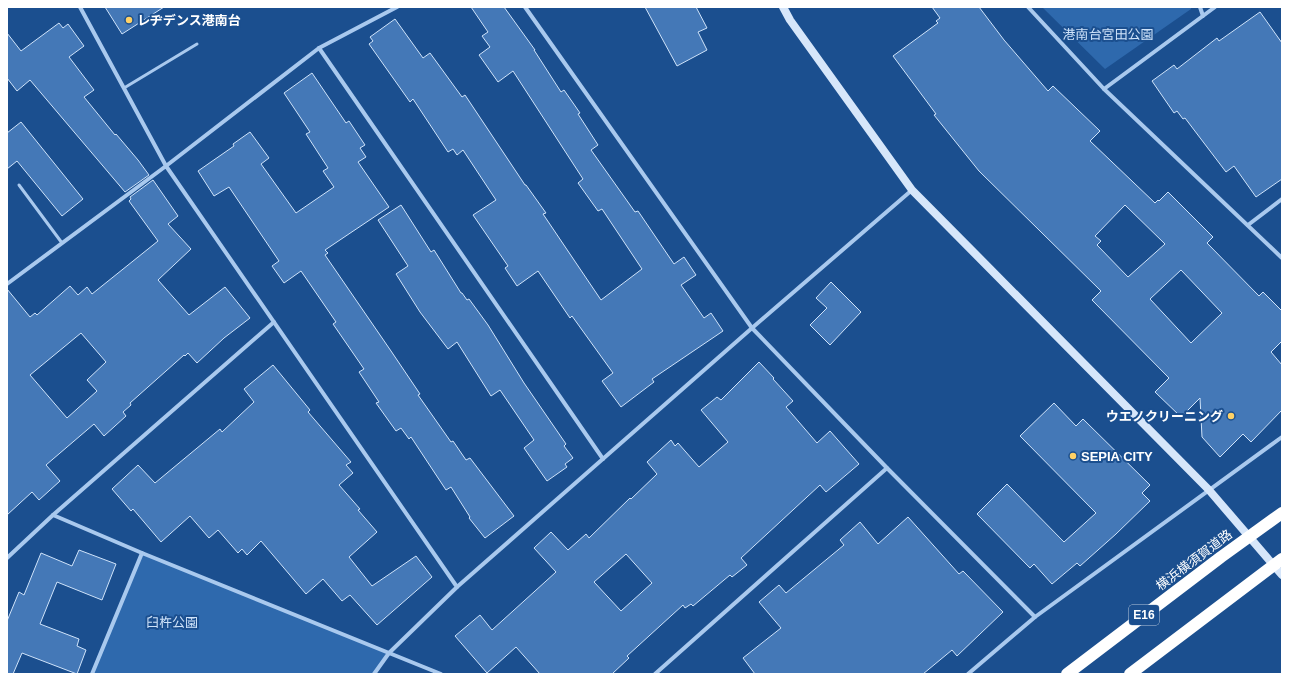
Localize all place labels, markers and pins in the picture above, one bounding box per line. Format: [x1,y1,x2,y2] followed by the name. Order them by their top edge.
[137,13,241,28] place label: レヂデンス港南台
[124,15,134,25] marker: レヂデンス港南台
[1106,409,1223,424] place label: ウエノクリーニング
[1226,411,1236,421] marker: ウエノクリーニング
[1081,449,1153,464] place label: SEPIA CITY
[1068,451,1078,461] marker: SEPIA CITY

